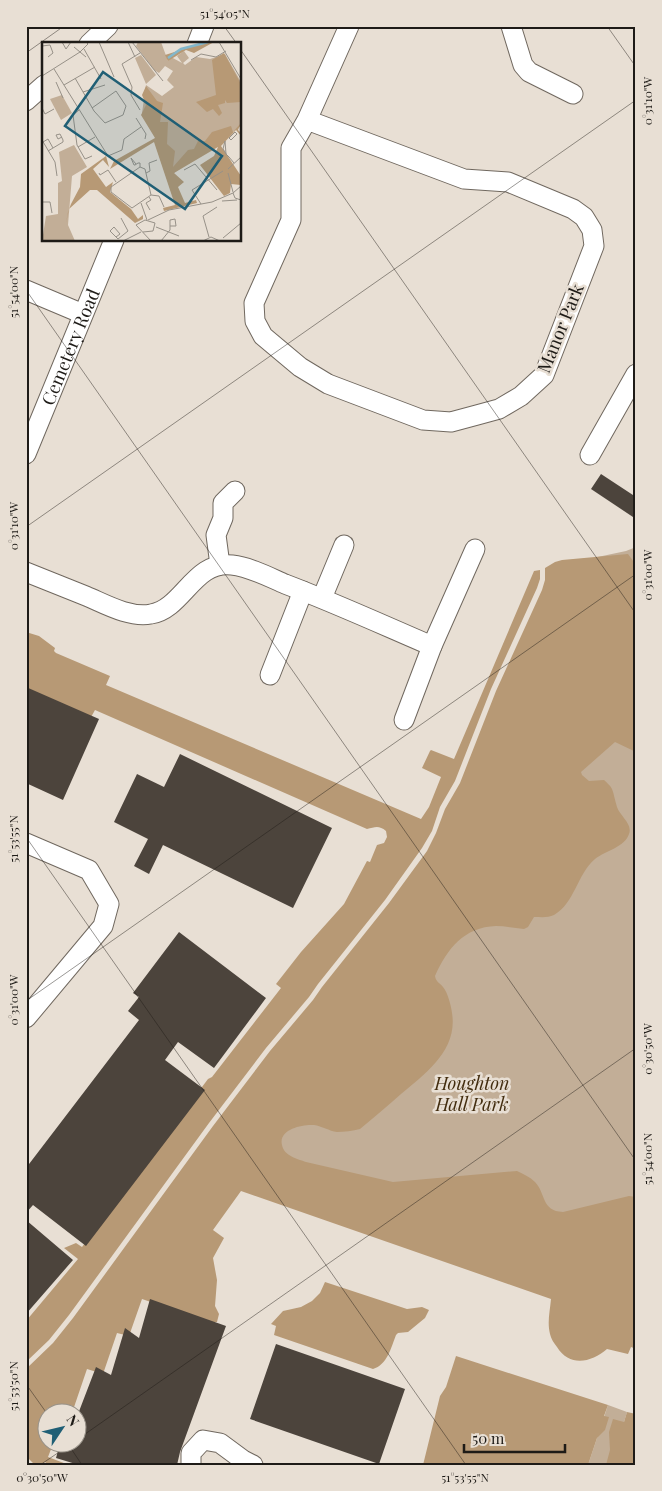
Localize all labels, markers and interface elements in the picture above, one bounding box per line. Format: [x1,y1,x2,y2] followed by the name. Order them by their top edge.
[200,5,251,21] text: 51°54'05"N
[42,42,241,241] inset map
[639,77,655,125] text: 0°31'10"W
[5,265,21,318] text: 51°54'00"N
[531,280,589,376] street label: Manor Park
[35,284,105,409] street label: Cemetery Road
[5,502,21,550] text: 0°31'10"W
[639,549,655,600] text: 0°31'00"W
[5,815,21,863] text: 51°53'55"N
[5,974,21,1025] text: 0°31'00"W
[639,1023,655,1075] text: 0°30'50"W
[433,1071,510,1116] park label: Houghton Hall Park
[639,1132,655,1185] text: 51°54'00"N
[5,1361,21,1411] text: 51°53'50"N
[38,1404,88,1454] north arrow
[62,1411,84,1430] text: N
[464,1421,566,1453] scale bar
[472,1428,505,1448] text: 50 m
[16,1469,68,1485] text: 0°30'50"W
[441,1469,489,1485] text: 51°53'55"N

